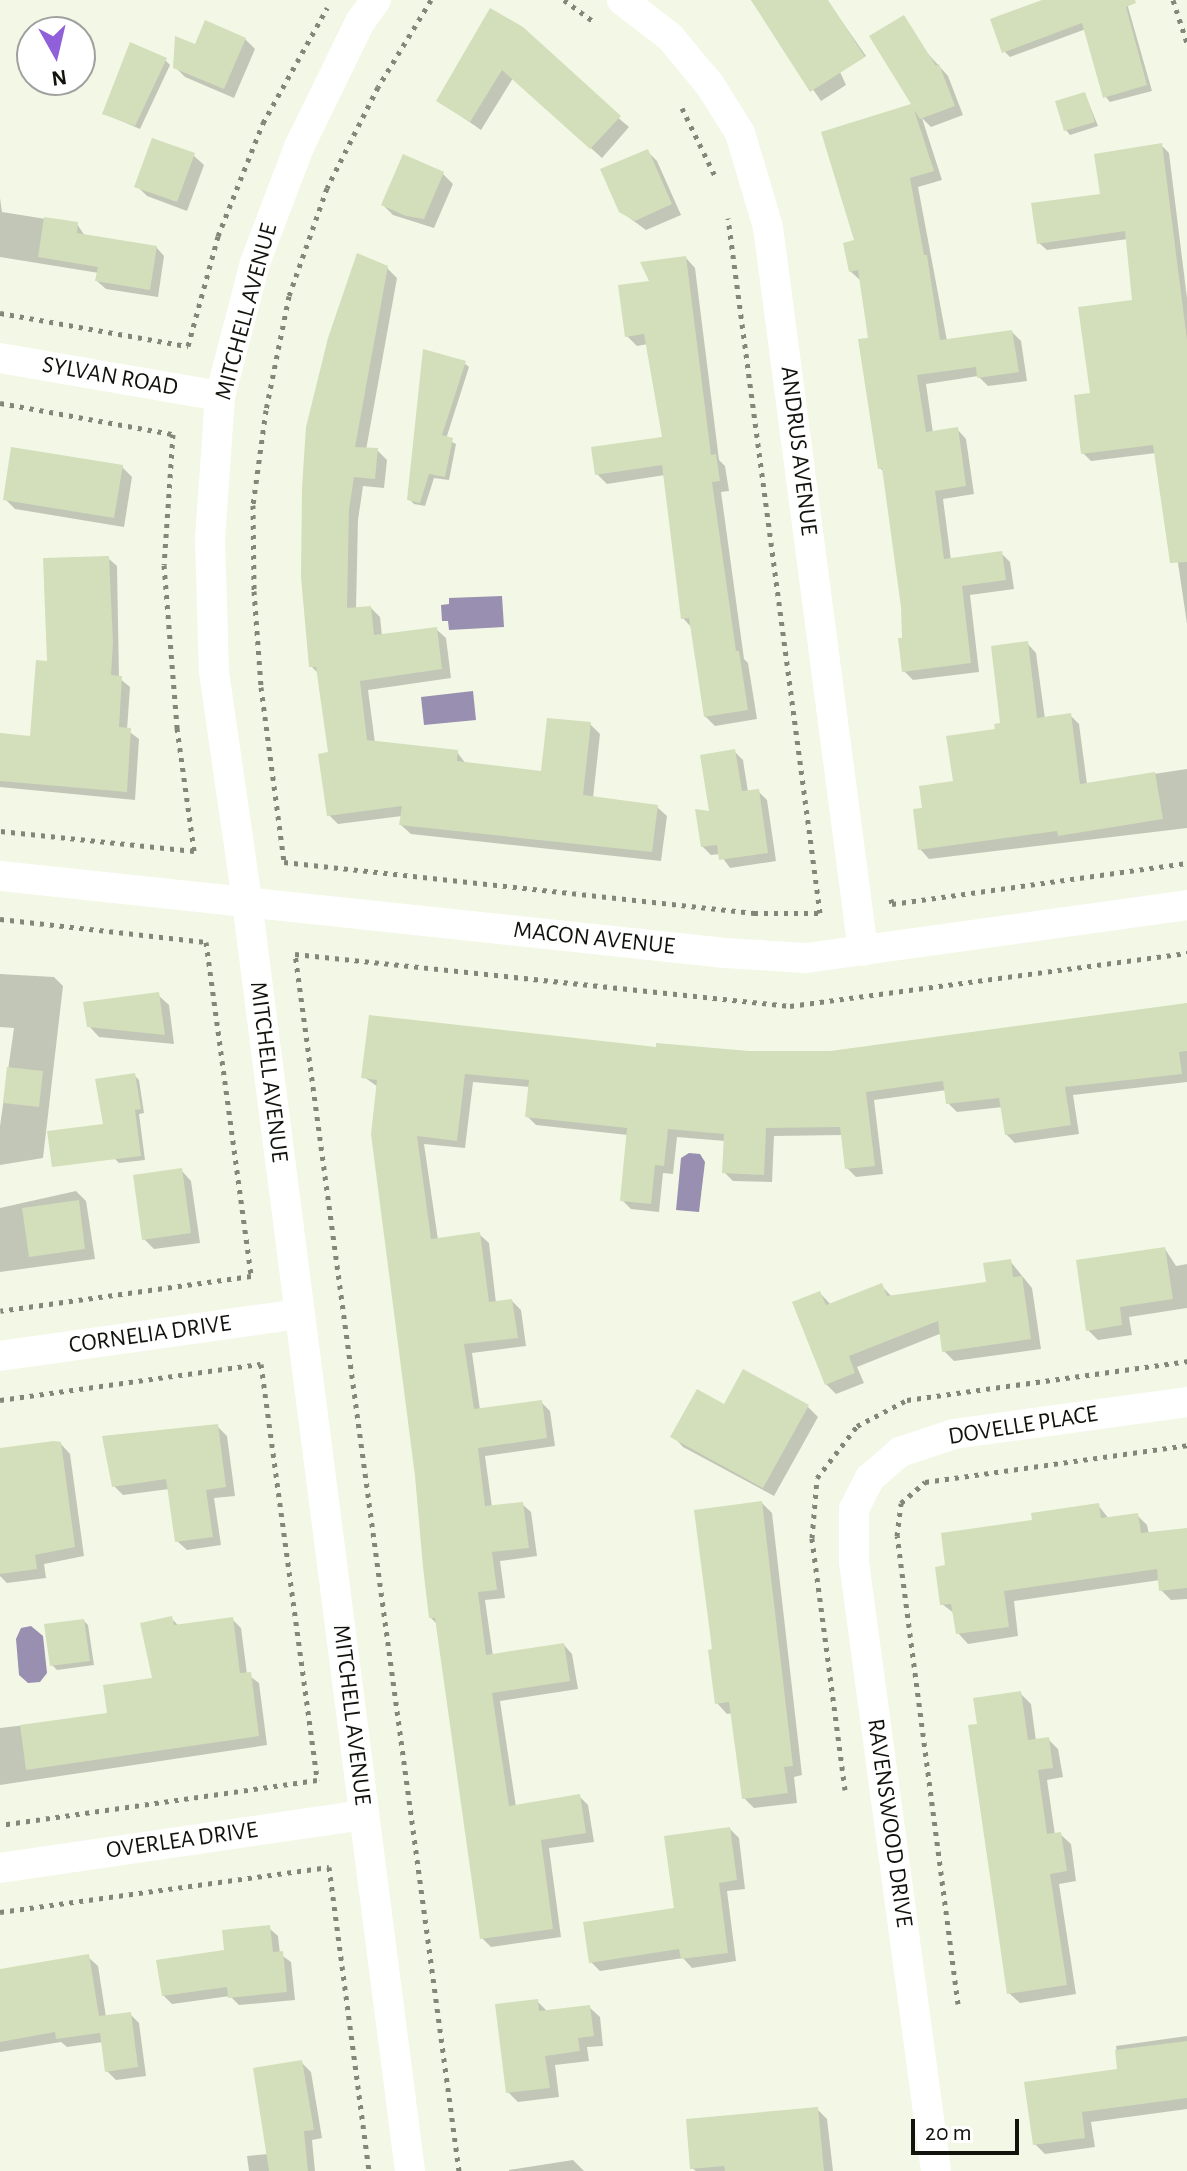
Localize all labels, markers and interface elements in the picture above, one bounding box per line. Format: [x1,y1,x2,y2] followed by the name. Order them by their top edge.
[16,16,96,96] north arrow
[50,66,68,90] text: N
[210,221,284,403] street label: MITCHELL AVENUE
[40,351,180,403] street label: SYLVAN ROAD
[773,365,823,537] street label: ANDRUS AVENUE
[512,916,676,962] street label: MACON AVENUE
[243,980,293,1164] street label: MITCHELL AVENUE
[67,1309,233,1361] street label: CORNELIA DRIVE
[946,1400,1100,1452] street label: DOVELLE PLACE
[326,1623,376,1807] street label: MITCHELL AVENUE
[860,1717,918,1929] street label: RAVENSWOOD DRIVE
[104,1816,260,1866] street label: OVERLEA DRIVE
[915,2103,1023,2153] scale bar
[925,2121,972,2145] text: 20 m

